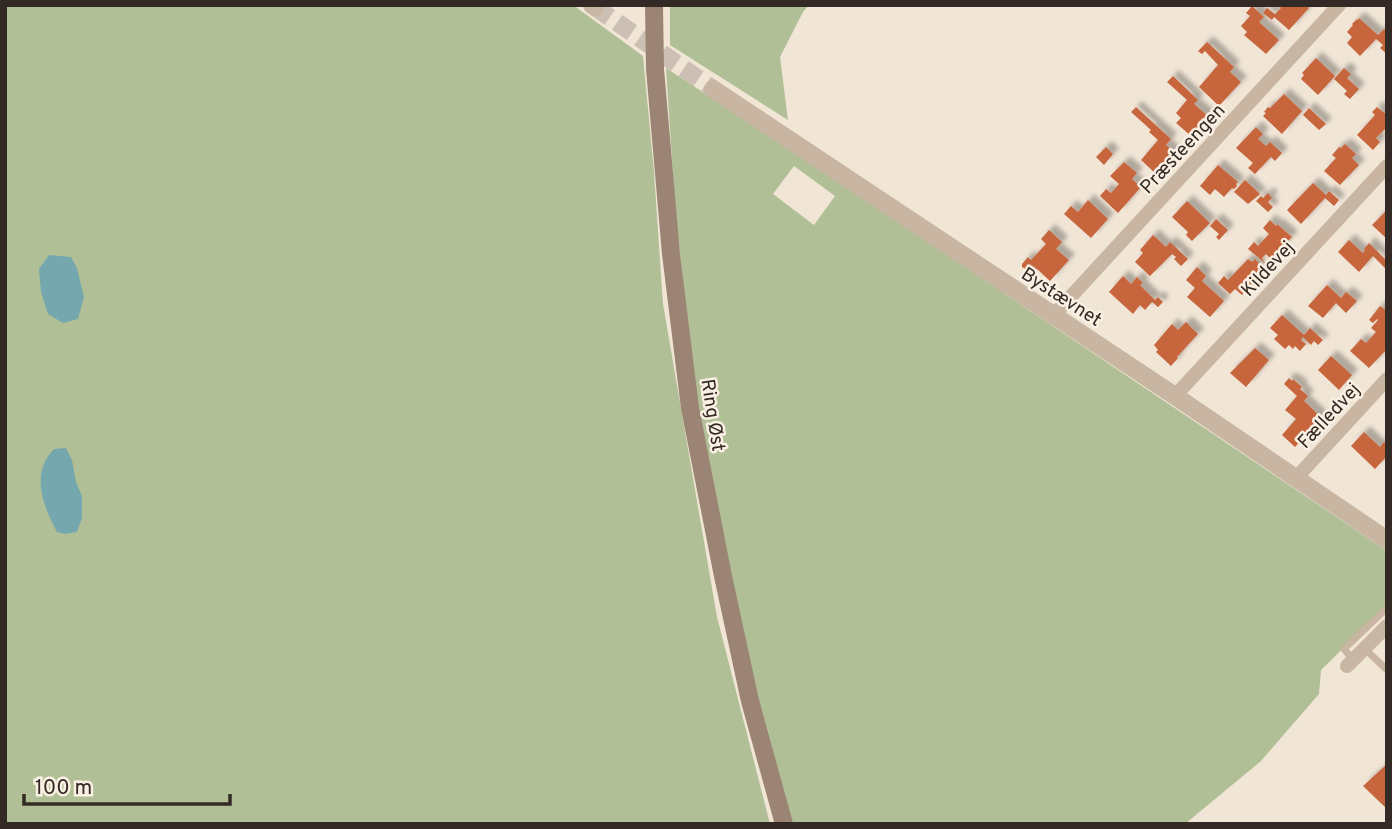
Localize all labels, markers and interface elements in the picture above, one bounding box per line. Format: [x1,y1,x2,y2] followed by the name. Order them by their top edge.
[1136,99,1231,199] street label: Præsteengen
[1237,236,1300,302] street label: Kildevej
[1016,263,1106,333] street label: Bystævnet
[694,377,730,453] street label: Ring Øst
[1293,378,1366,454] street label: Fælledvej
[24,762,231,806] scale bar
[35,775,92,802] text: 100 m

